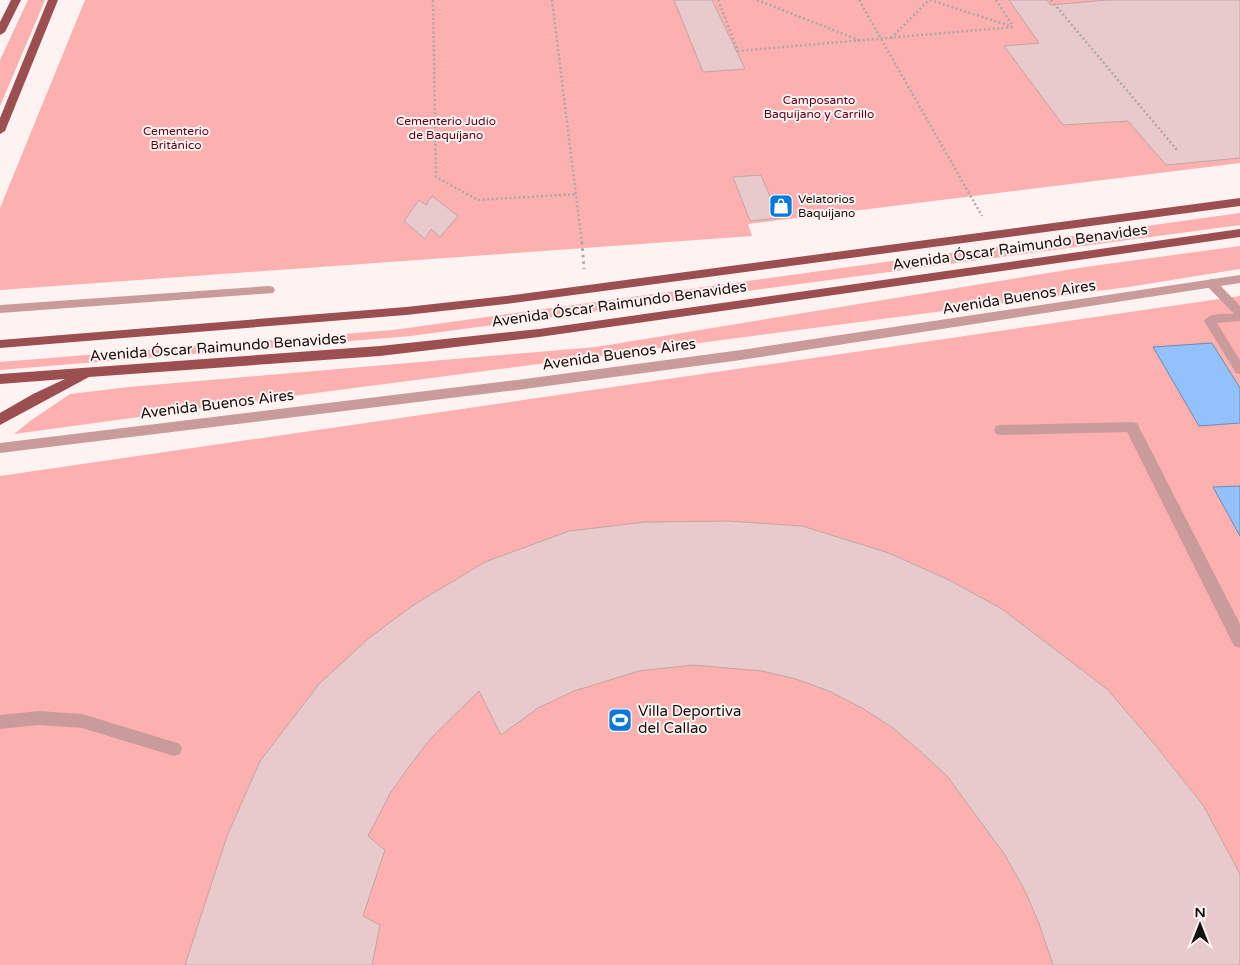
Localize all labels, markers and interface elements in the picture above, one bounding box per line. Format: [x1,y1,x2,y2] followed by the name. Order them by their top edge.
[764,93,874,121] park label: Camposanto Baquíjano y Carrillo
[396,114,496,142] park label: Cementerio Judío de Baquíjano
[143,124,209,152] park label: Cementerio Británico
[798,192,855,220] place label: Velatorios Baquijano
[768,193,794,219] shop icon: Velatorios Baquijano
[891,220,1149,274] street label: Avenida Óscar Raimundo Benavides
[941,276,1097,318] street label: Avenida Buenos Aires
[490,277,748,331] street label: Avenida Óscar Raimundo Benavides
[89,329,347,365] street label: Avenida Óscar Raimundo Benavides
[541,334,697,374] street label: Avenida Buenos Aires
[139,386,295,422] street label: Avenida Buenos Aires
[638,702,741,737] place label: Villa Deportiva del Callao
[607,707,633,733] sports icon: Villa Deportiva del Callao
[1175,900,1225,950] north arrow
[1194,904,1206,921] text: N

